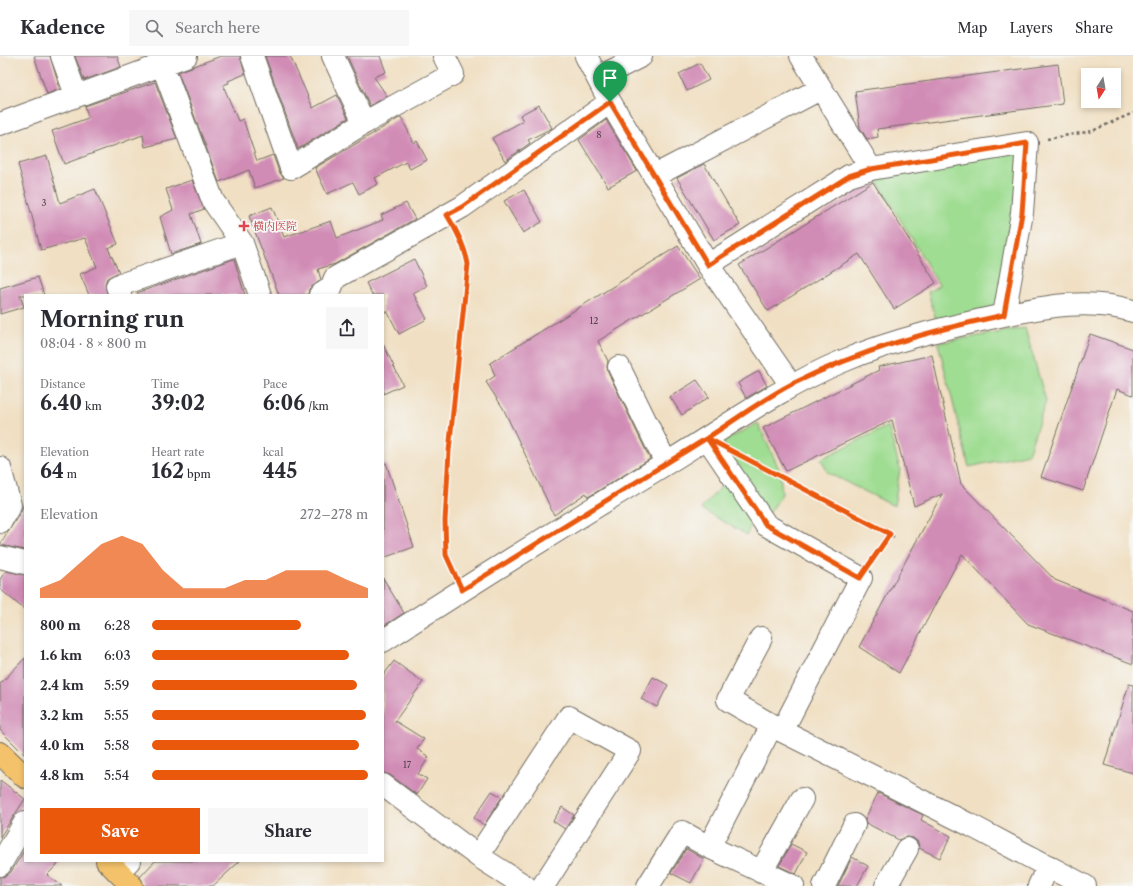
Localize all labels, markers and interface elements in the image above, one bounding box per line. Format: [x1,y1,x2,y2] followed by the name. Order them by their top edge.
[129,10,409,46] search box
[20,16,105,39] text: Kadence
[143,17,165,39] icon: search
[175,18,260,37] text: Search here
[957,19,987,37] text: Map
[1009,19,1053,37] text: Layers
[1075,19,1113,37] text: Share
[593,61,627,102] pin
[599,67,621,89] icon: arrive
[1081,68,1121,108] north arrow
[1081,68,1121,108] map controls
[596,129,602,140] house number: 8
[42,197,47,208] house number: 3
[253,219,297,233] place label: 横内医院
[238,220,250,232] marker: 横内医院
[40,306,184,333] text: Morning run
[326,307,368,349] button: share
[590,315,598,326] house number: 12
[40,335,147,351] text: 08:04 · 8 × 800 m
[40,377,86,391] text: Distance
[151,377,179,391] text: Time
[263,377,288,391] text: Pace
[40,391,82,415] text: 6.40
[151,391,205,415] text: 39:02
[263,391,305,415] text: 6:06
[82,399,102,413] text: km
[305,399,329,413] text: /km
[40,445,89,459] text: Elevation
[151,445,204,459] text: Heart rate
[263,445,283,459] text: kcal
[40,459,64,483] text: 64
[151,459,184,483] text: 162
[263,459,297,483] text: 445
[64,467,77,481] text: m
[184,467,211,481] text: bpm
[40,506,98,522] text: Elevation
[300,506,368,522] text: 272–278 m
[40,617,81,633] text: 800 m
[104,617,130,633] text: 6:28
[40,647,82,663] text: 1.6 km
[104,647,131,663] text: 6:03
[40,677,84,693] text: 2.4 km
[104,677,129,693] text: 5:59
[40,707,83,723] text: 3.2 km
[104,707,129,723] text: 5:55
[40,737,84,753] text: 4.0 km
[104,737,129,753] text: 5:58
[403,759,412,770] house number: 17
[40,767,84,783] text: 4.8 km
[104,767,129,783] text: 5:54
[40,808,200,854] button: Save
[208,808,368,854] button: Share

